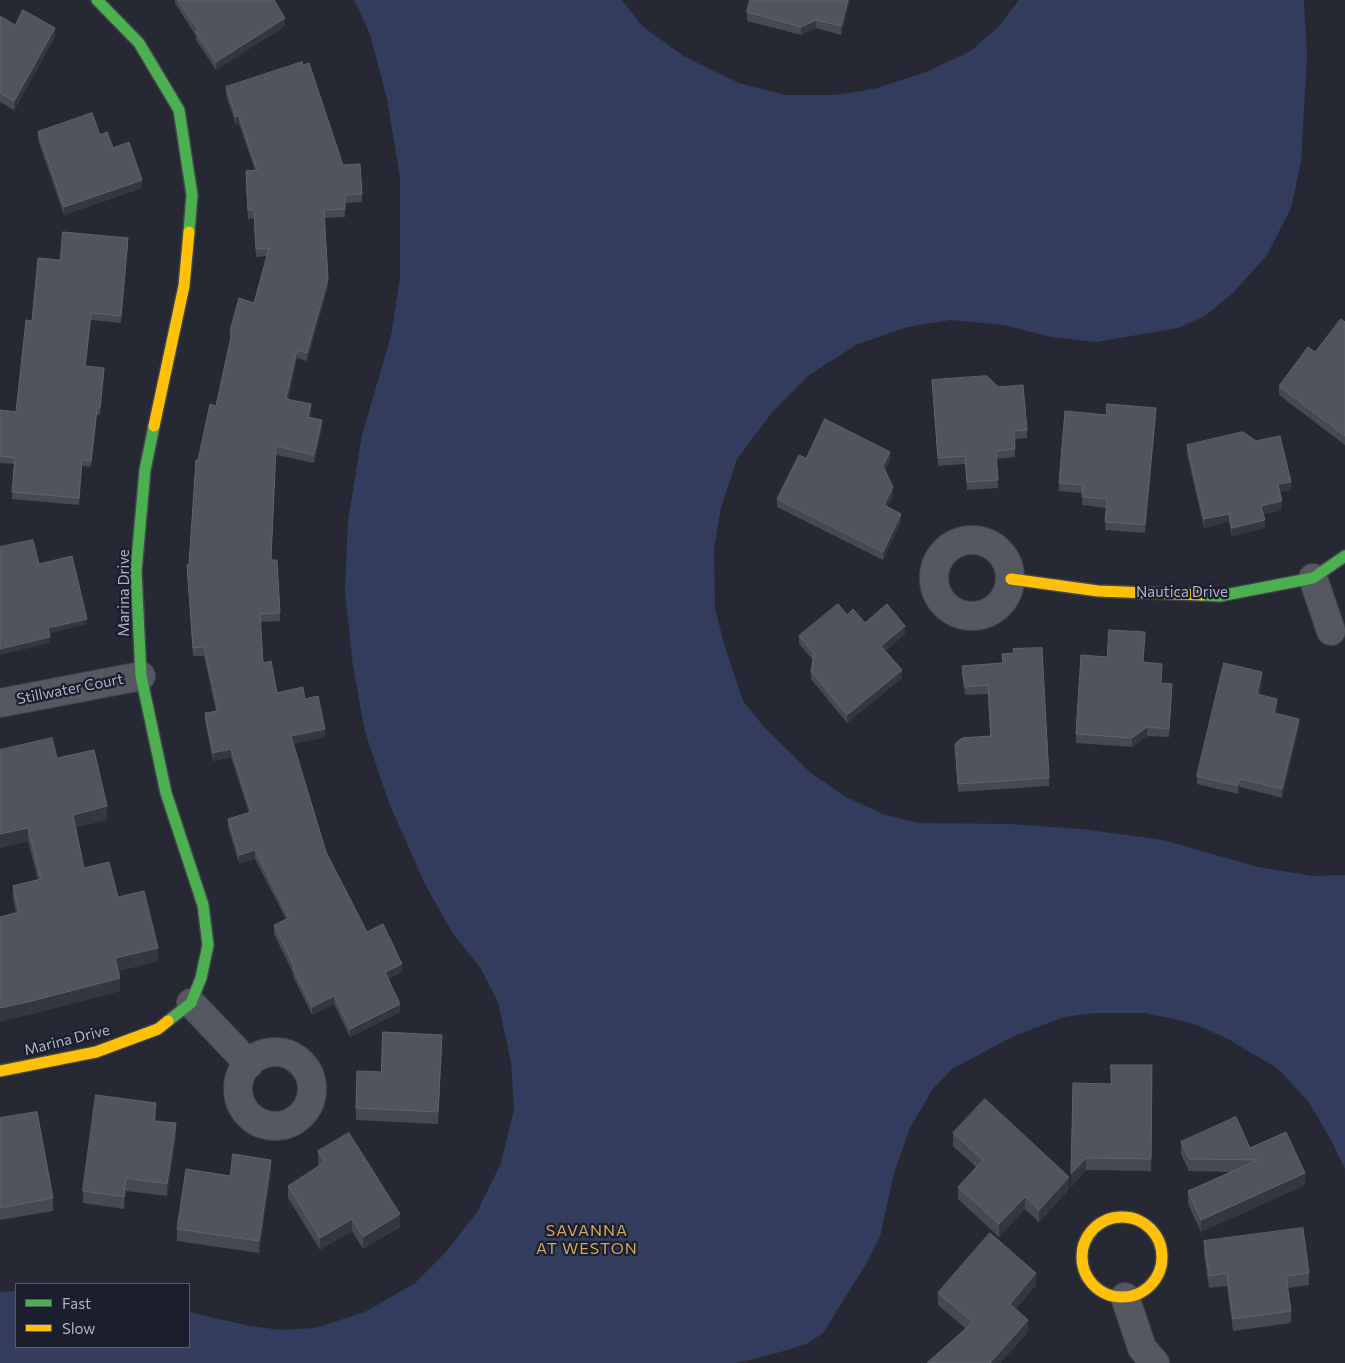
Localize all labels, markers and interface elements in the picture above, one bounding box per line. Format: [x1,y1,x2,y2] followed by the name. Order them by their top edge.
[115,549,133,637] street label: Marina Drive
[1136,583,1228,601] street label: Nautica Drive
[15,670,125,708] street label: Stillwater Court
[22,1021,112,1059] street label: Marina Drive
[535,1221,639,1259] district label: SAVANNA AT WESTON
[15,1283,190,1348] legend
[62,1294,91,1312] text: Fast
[62,1319,95,1337] text: Slow

